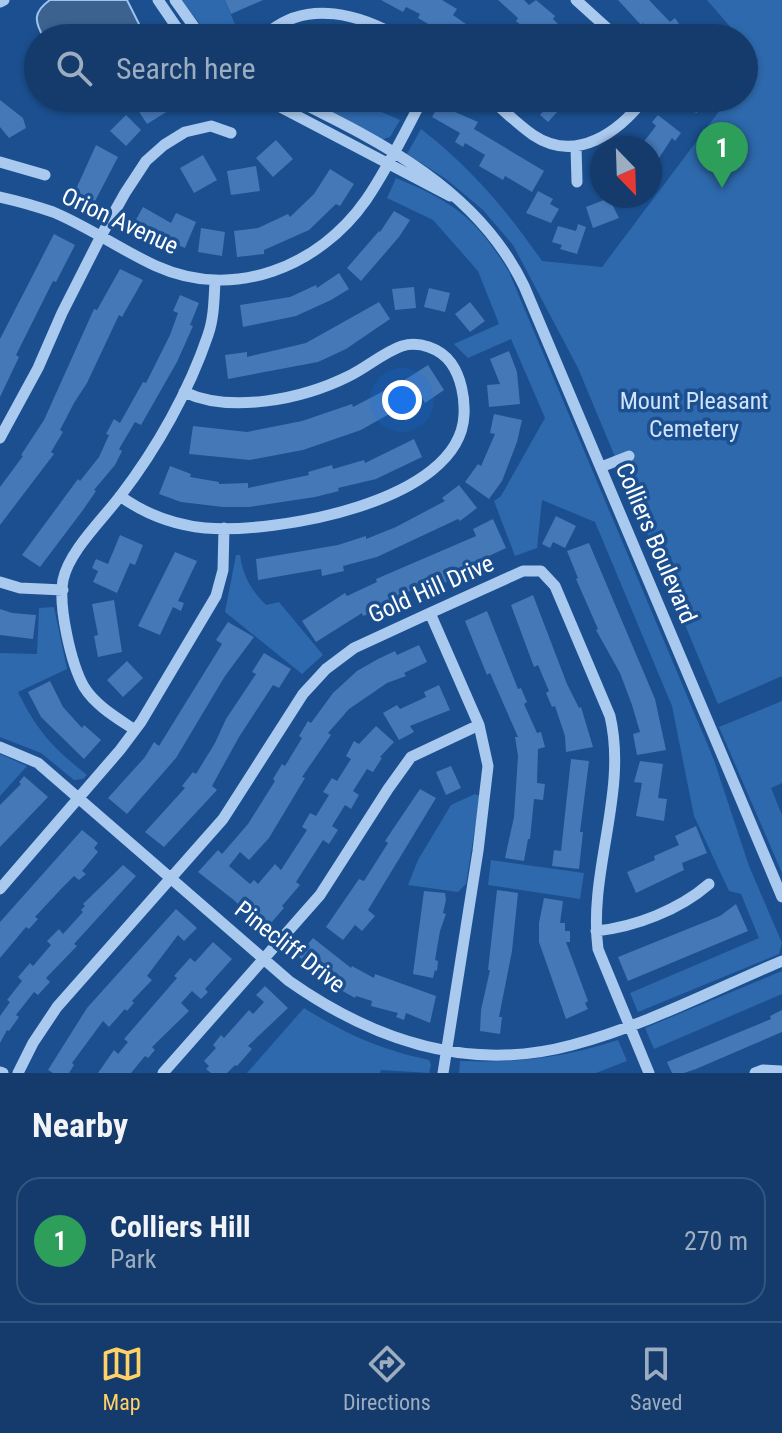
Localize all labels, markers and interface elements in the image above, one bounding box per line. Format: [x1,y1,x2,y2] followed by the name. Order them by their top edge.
[24,24,758,112] search box
[52,46,96,90] icon: search
[116,51,256,86] text: Search here
[696,122,748,188] pin: 1
[590,136,662,208] north arrow
[57,182,183,260] street label: Orion Avenue
[382,380,422,420] your location
[620,387,768,443] park label: Mount Pleasant Cemetery
[610,459,702,627] street label: Colliers Boulevard
[364,549,498,629] street label: Gold Hill Drive
[229,895,351,999] street label: Pinecliff Drive
[32,1105,128,1145] text: Nearby
[110,1209,251,1244] text: Colliers Hill
[53,1226,67,1256] text: 1
[684,1226,748,1256] text: 270 m
[110,1244,156,1274] text: Park
[100,1342,144,1415] tab: Map
[343,1342,431,1415] tab: Directions
[630,1342,682,1415] tab: Saved

